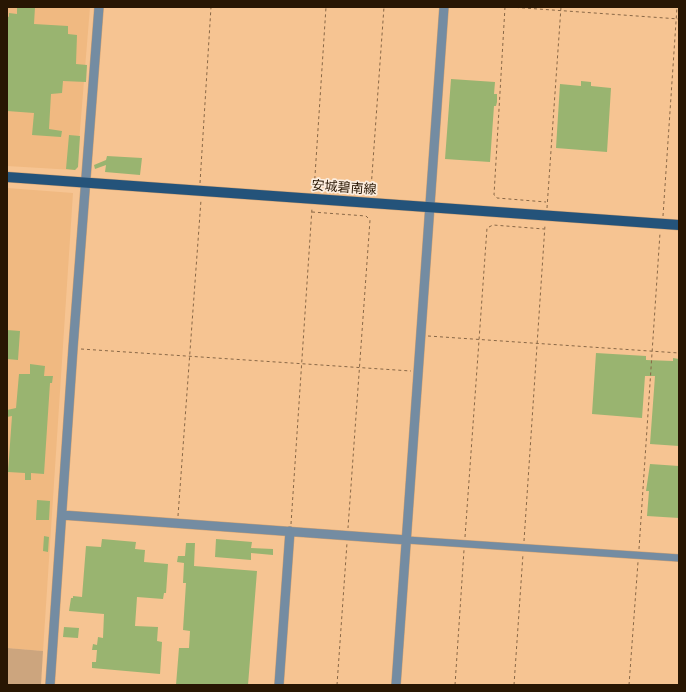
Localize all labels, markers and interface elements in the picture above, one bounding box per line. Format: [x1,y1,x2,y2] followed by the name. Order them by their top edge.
[311,178,377,198] street label: 安城碧南線

